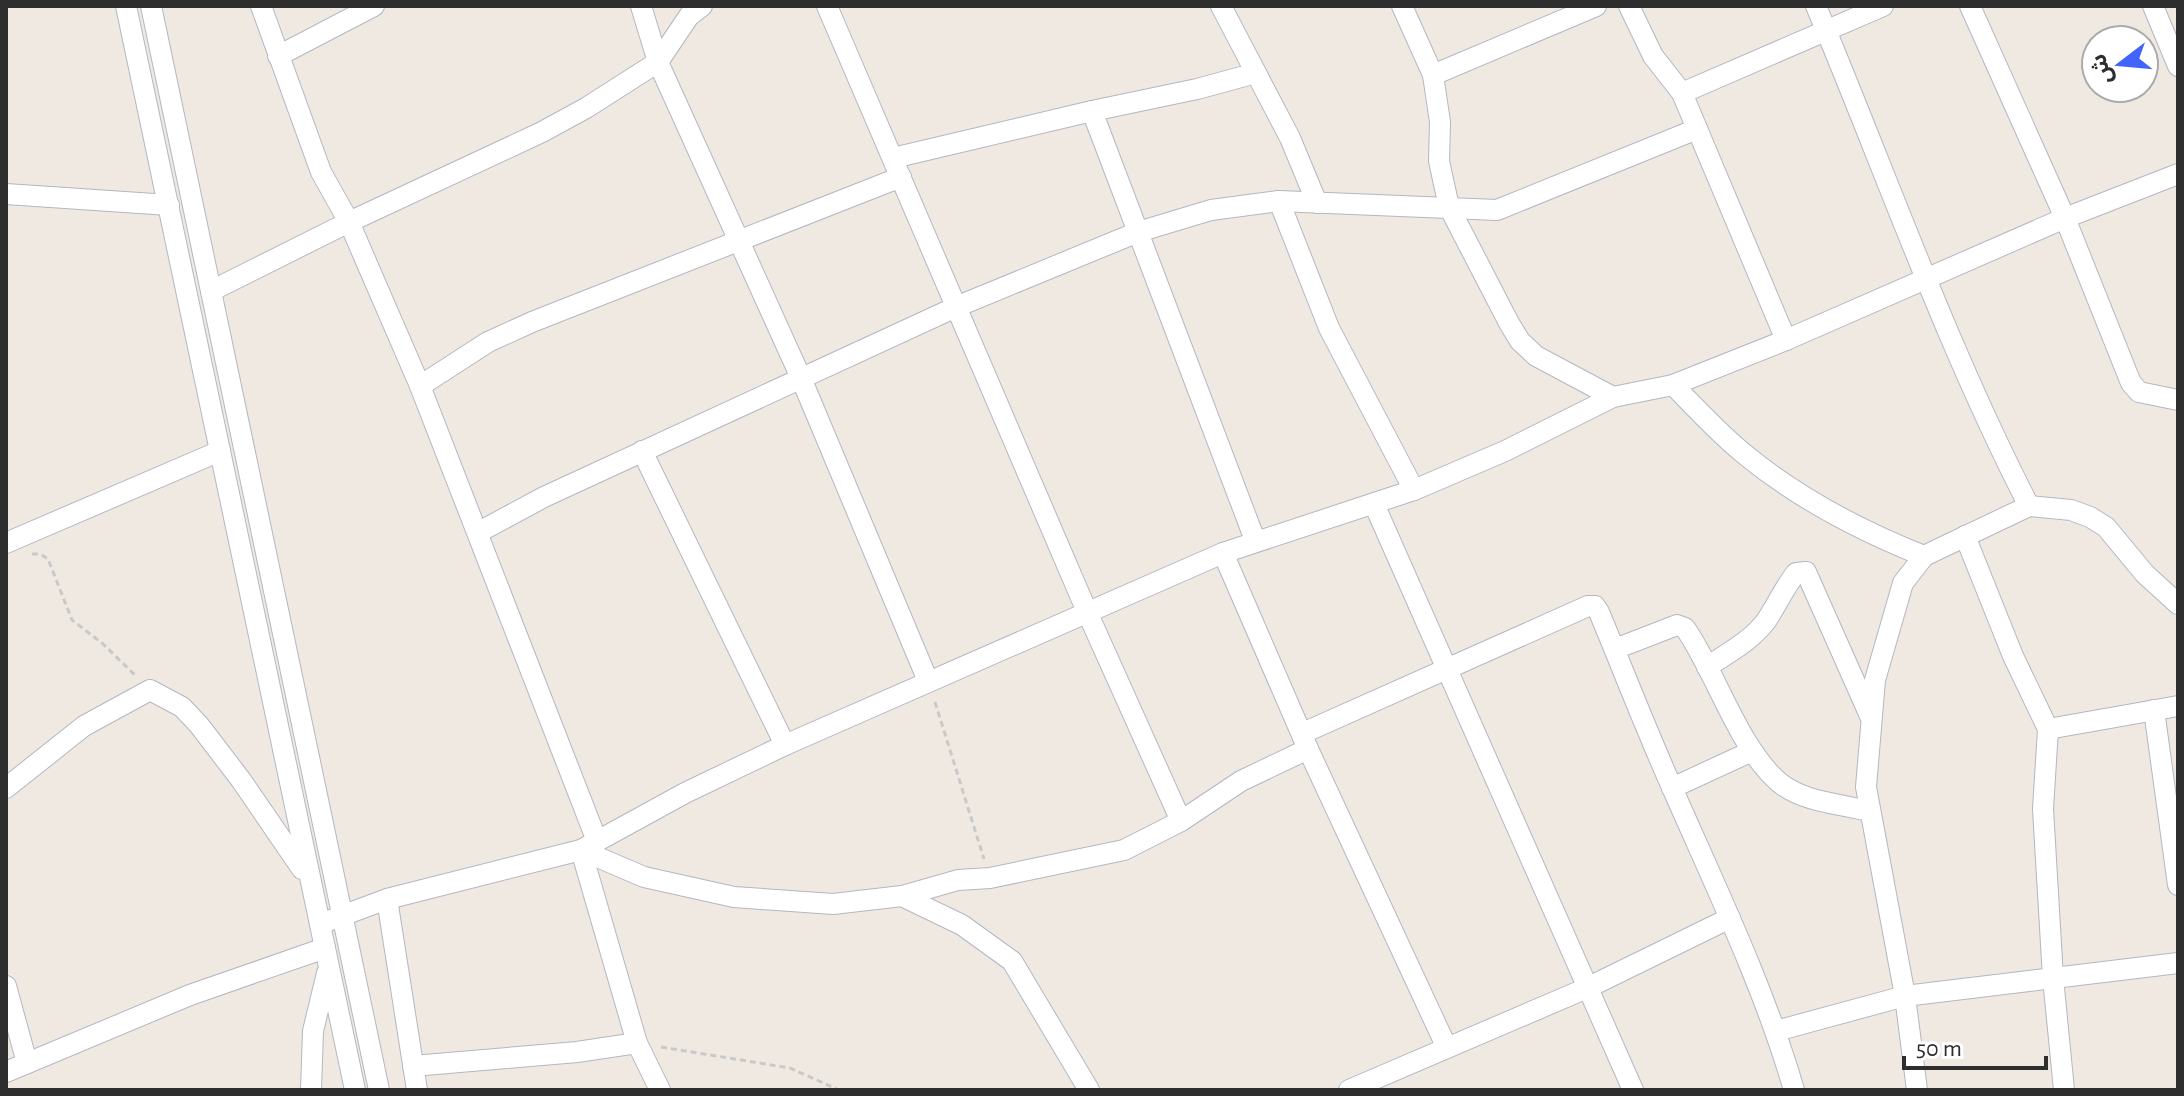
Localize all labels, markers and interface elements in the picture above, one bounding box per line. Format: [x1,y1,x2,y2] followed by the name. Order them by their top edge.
[2080,24,2160,104] north arrow
[2087,51,2117,87] text: ش
[1904,1020,2046,1070] scale bar
[1916,1037,1962,1061] text: 50 m

